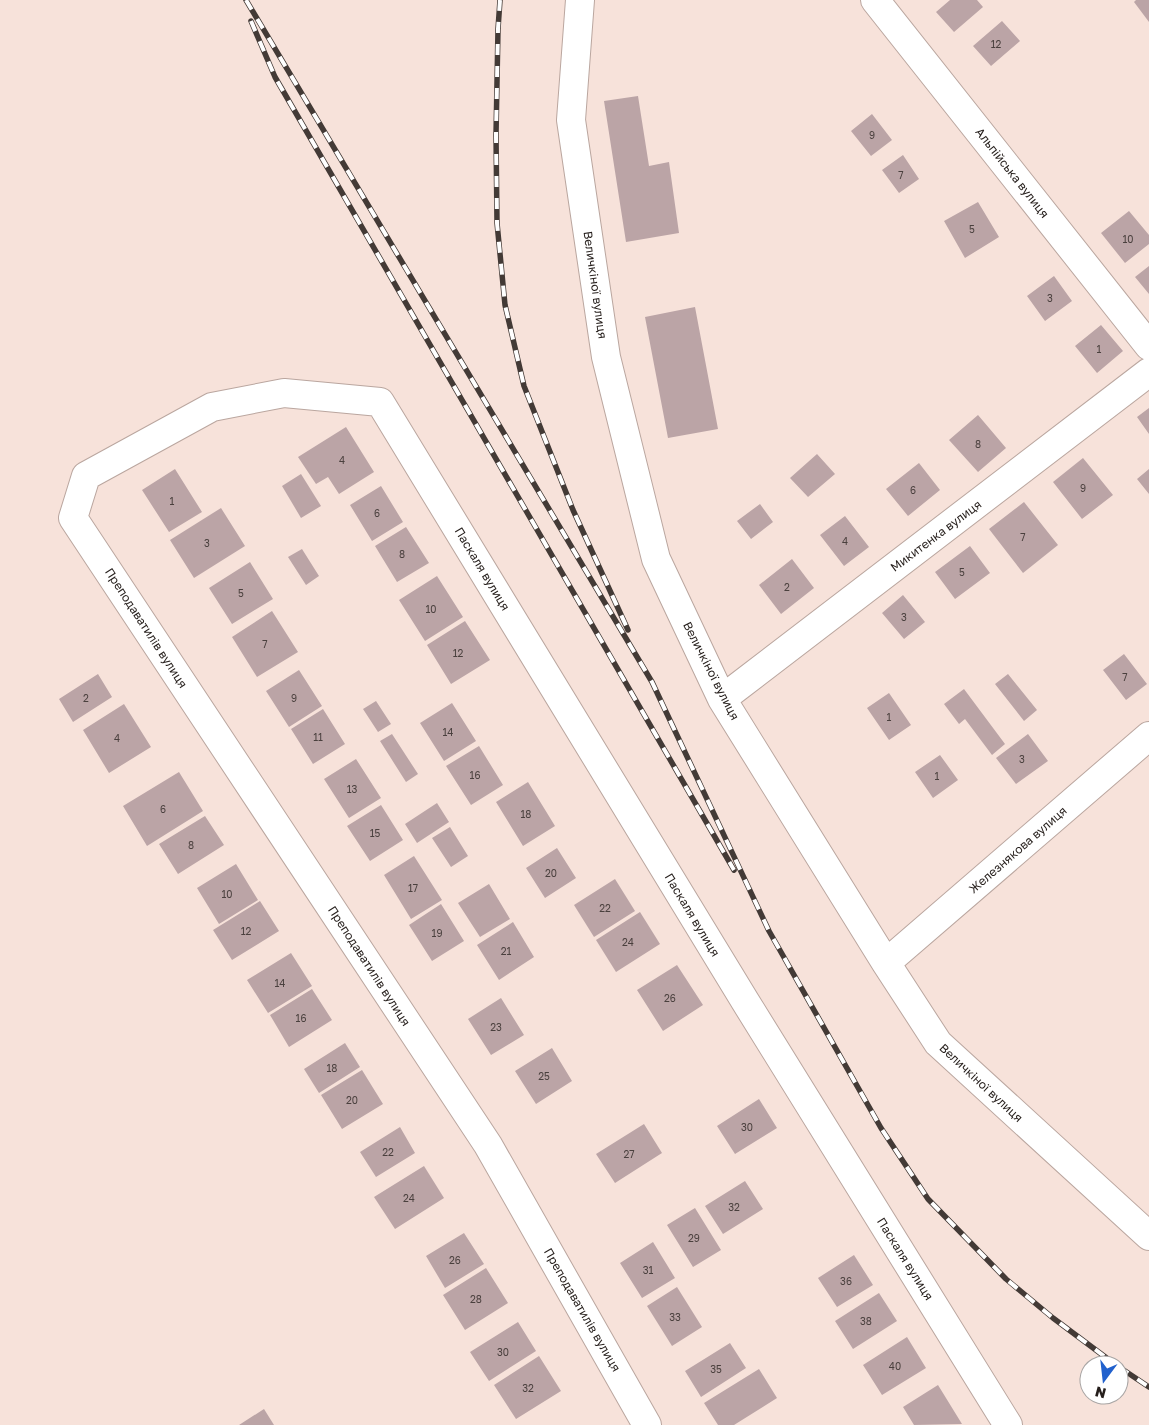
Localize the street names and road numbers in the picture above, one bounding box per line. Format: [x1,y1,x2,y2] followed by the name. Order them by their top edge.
[972,125,1052,221] street label: Альпійська вулиця
[581,230,610,340] street label: Величкіної вулиця
[887,496,984,575] street label: Микитенка вулиця
[452,524,513,613] street label: Паскаля вулиця
[102,565,191,691] street label: Преподаватилів вулиця
[680,619,743,723] street label: Величкіної вулиця
[966,803,1070,896] street label: Железнякова вулиця
[662,870,723,959] street label: Паскаля вулиця
[325,903,414,1029] street label: Преподаватилів вулиця
[937,1040,1026,1125] street label: Величкіної вулиця
[874,1215,937,1303] street label: Паскаля вулиця
[541,1245,624,1374] street label: Преподаватилів вулиця

